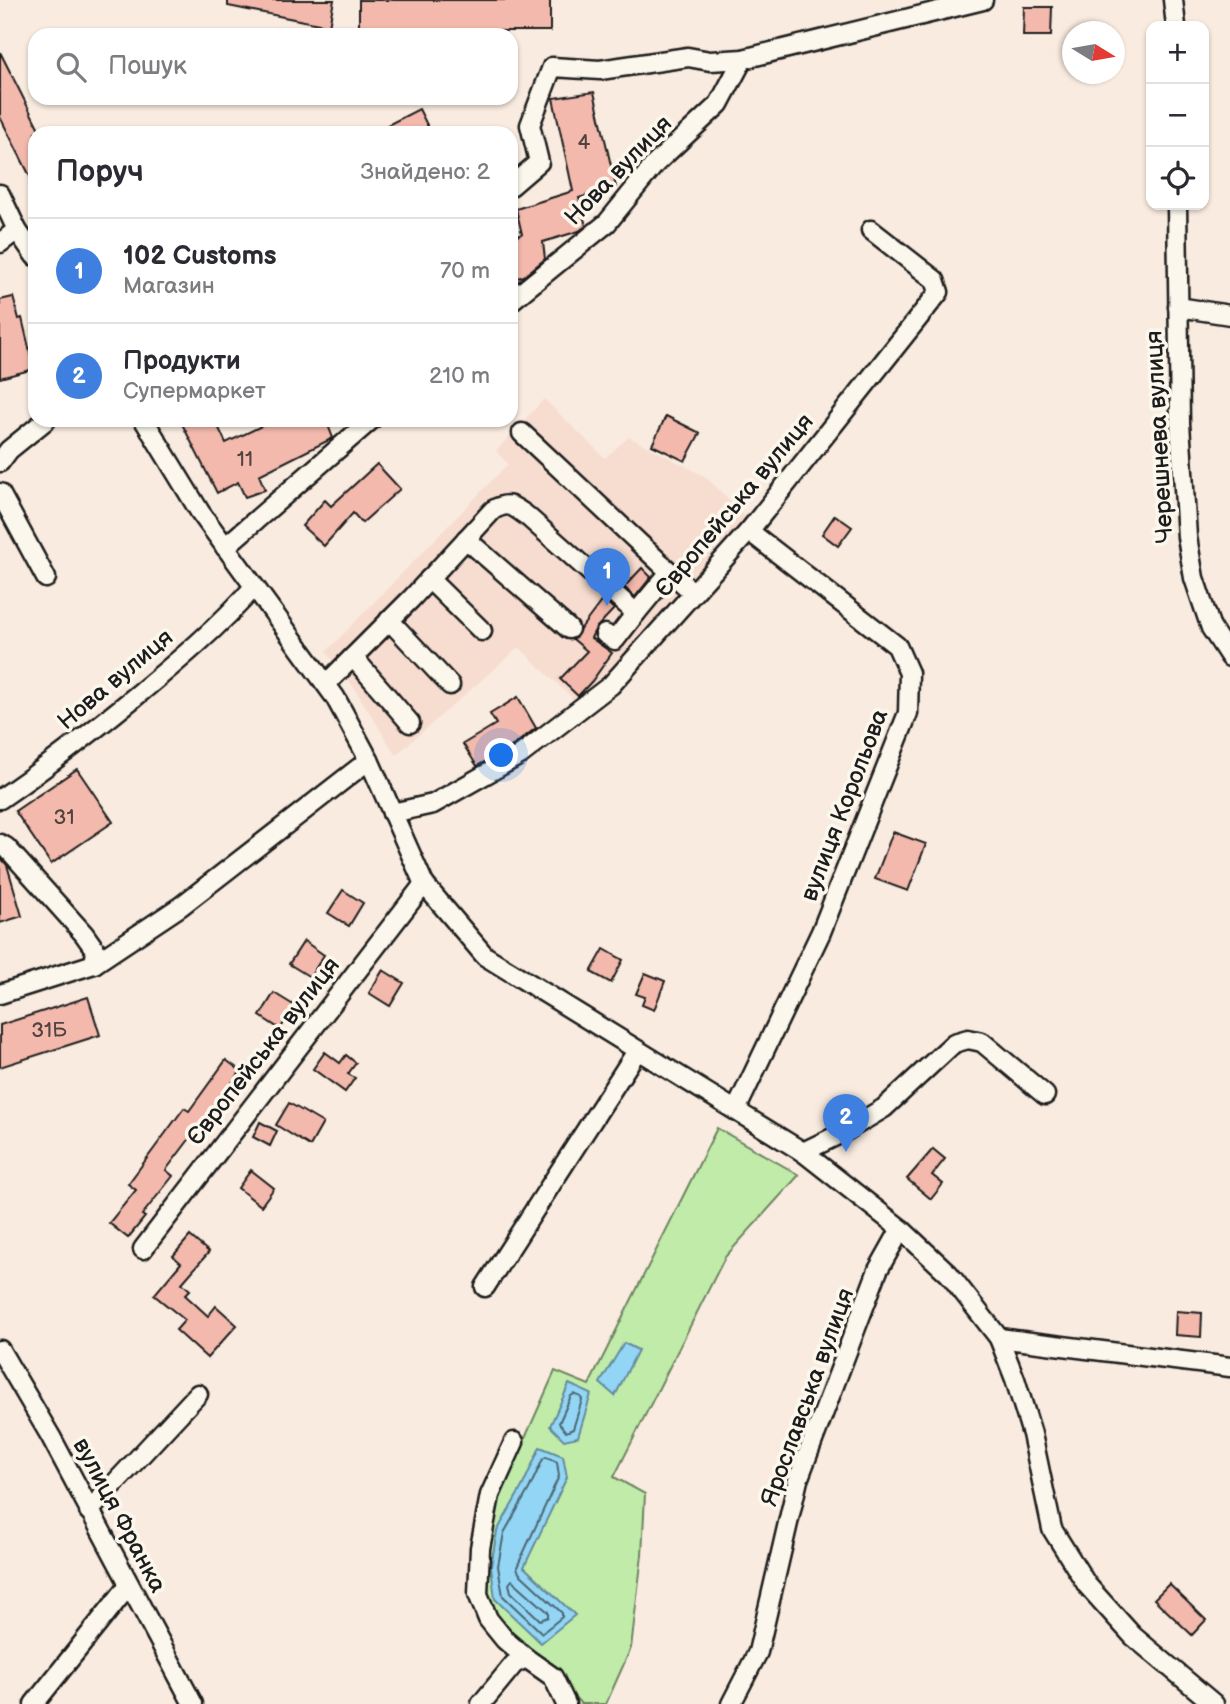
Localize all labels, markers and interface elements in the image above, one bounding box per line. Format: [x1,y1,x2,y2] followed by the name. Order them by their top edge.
[1062,21,1125,84] north arrow
[1146,21,1209,210] map controls
[1146,21,1209,84] button: +
[28,28,518,105] search box
[52,48,90,86] icon: search
[108,51,187,82] text: Пошук
[1146,84,1209,147] button: −
[559,109,678,231] street label: Нова вулиця
[578,130,591,155] house number: 4
[1146,147,1209,210] button: locate
[56,154,144,190] text: Поруч
[361,158,490,186] text: Знайдено: 2
[123,241,277,272] text: 102 Customs
[74,257,84,285] text: 1
[440,257,490,285] text: 70 m
[123,272,215,300] text: Магазин
[1139,330,1180,544] street label: Черешнева вулиця
[123,346,241,377] text: Продукти
[72,362,86,390] text: 2
[429,362,490,390] text: 210 m
[123,377,266,405] text: Супермаркет
[649,408,820,603] street label: Європейська вулиця
[237,447,253,472] house number: 11
[584,548,630,606] pin: 1
[52,623,179,736] street label: Нова вулиця
[795,705,894,905] street label: вулиця Корольова
[484,738,518,772] your location
[53,805,75,830] house number: 31
[181,951,346,1151] street label: Європейська вулиця
[31,1018,67,1043] house number: 31Б
[823,1094,869,1152] pin: 2
[755,1284,860,1510] street label: Ярославська вулиця
[67,1433,173,1598] street label: вулиця Франка

